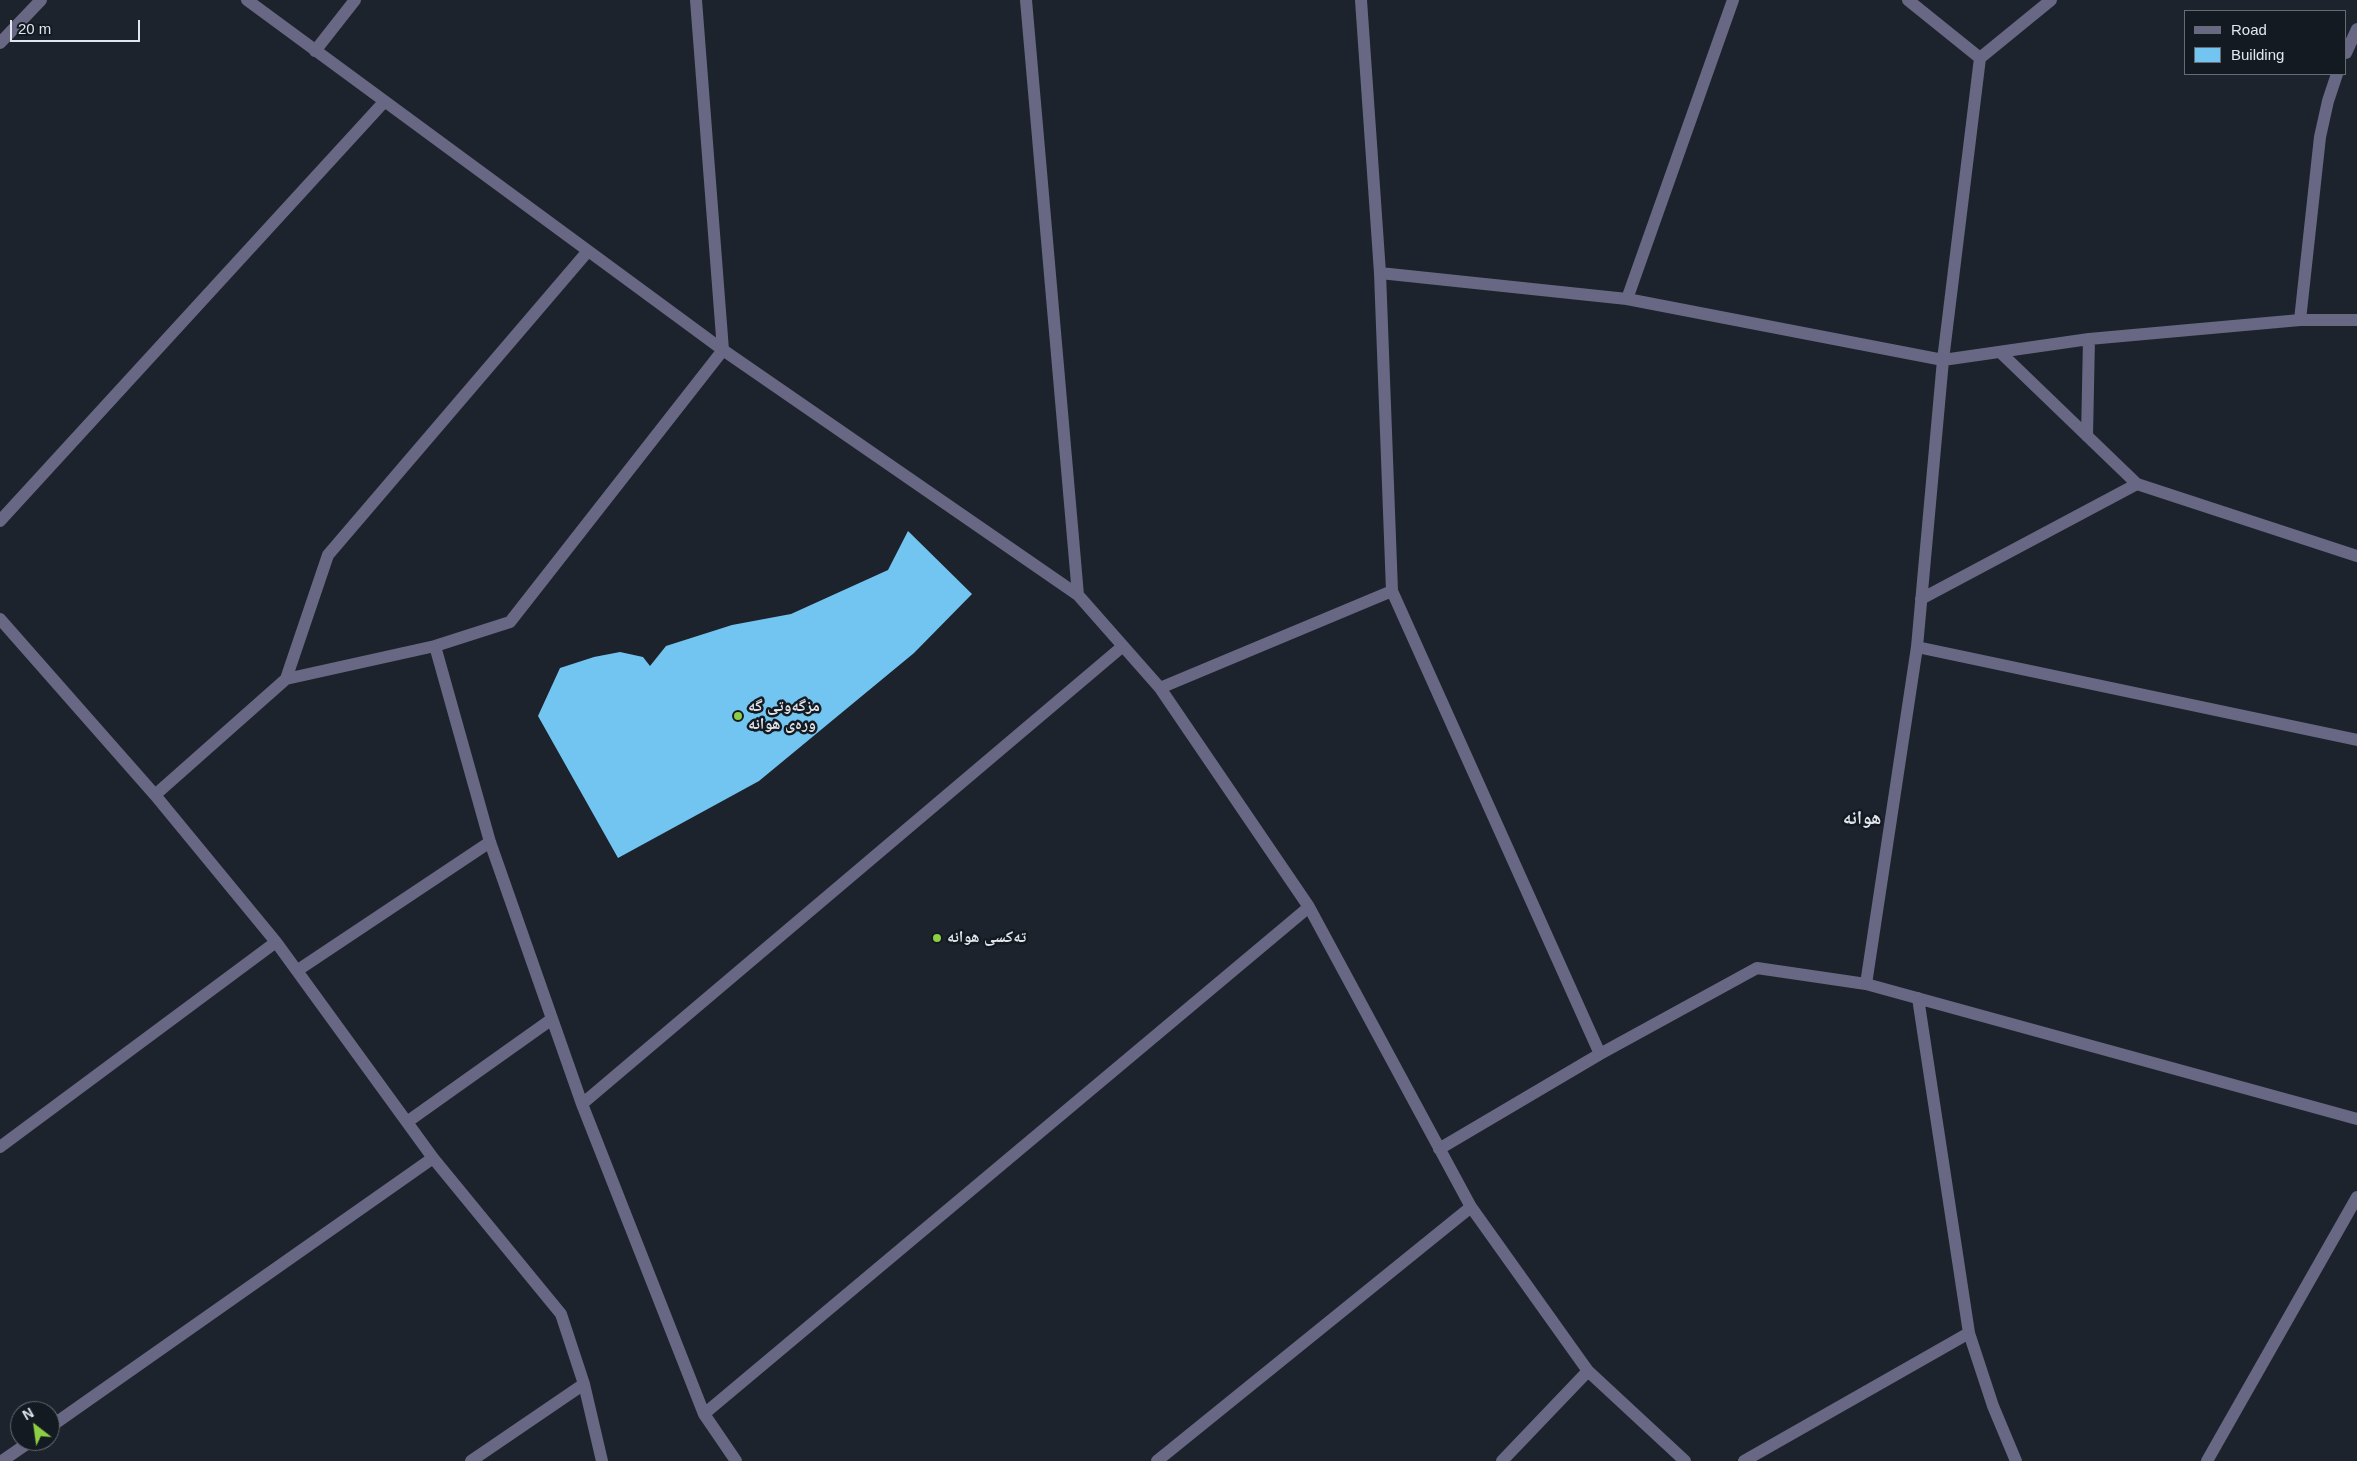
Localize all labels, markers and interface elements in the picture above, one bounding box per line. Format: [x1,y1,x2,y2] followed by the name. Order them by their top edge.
[12,10,142,42] scale bar
[2184,10,2347,75] legend
[18,20,51,37] text: 20 m
[2231,21,2267,38] text: Road
[2231,46,2284,63] text: Building
[748,697,820,735] place label: مزگەوتی گە ورەی هوانە
[732,710,744,722] marker: مزگەوتی گە ورەی هوانە
[1843,808,1881,830] district label: هوانە
[947,928,1026,948] place label: تەکسی هوانە
[931,932,943,944] marker: تەکسی هوانە
[10,1401,60,1451] north arrow
[20,1404,36,1423] text: N

